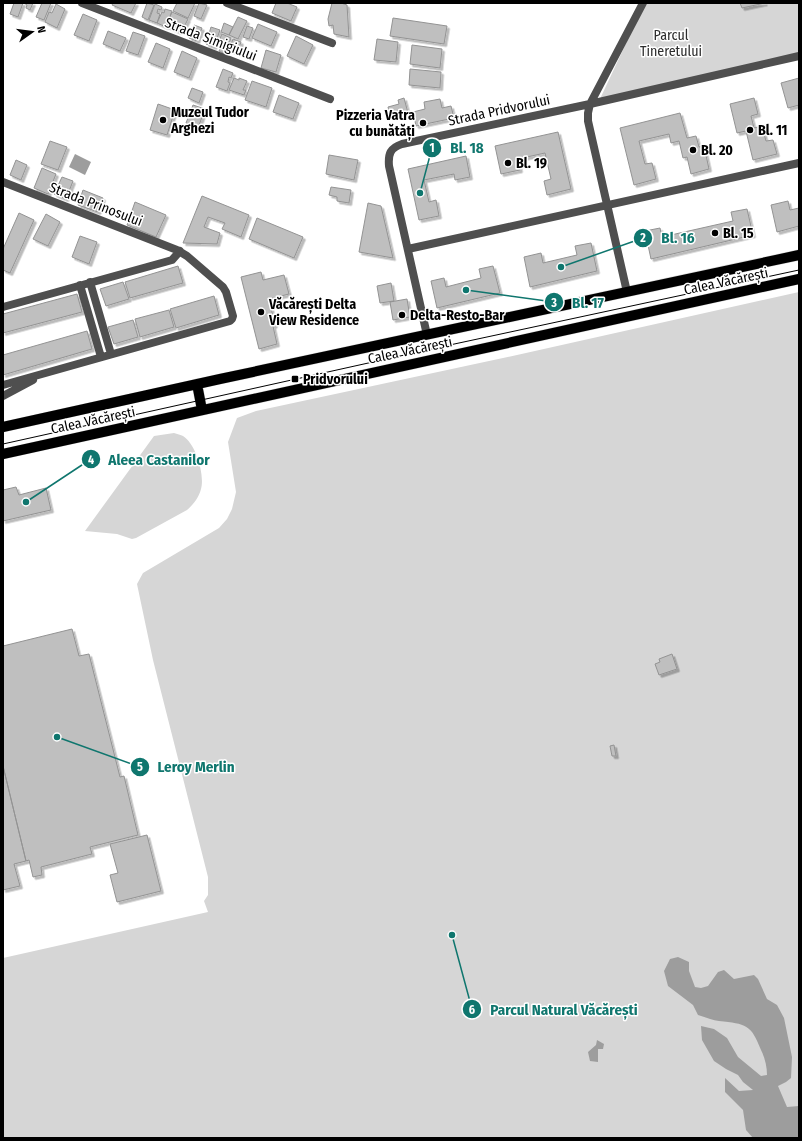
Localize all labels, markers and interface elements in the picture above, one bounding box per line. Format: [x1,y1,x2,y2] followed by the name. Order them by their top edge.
[12,12,52,52] north arrow
[162,14,259,65] street label: Strada Simigiului
[34,25,48,34] text: N
[640,27,702,60] park label: Parcul Tineretului
[447,91,552,130] street label: Strada Pridvorului
[170,104,250,137] place label: Muzeul Tudor Arghezi
[336,107,415,141] place label: Pizzeria Vatra cu bunătăți
[158,115,168,125] marker: Muzeul Tudor Arghezi
[418,118,428,128] marker: Pizzeria Vatra cu bunătăți
[758,122,787,139] place label: Bl. 11
[745,125,755,135] marker: Bl. 11
[422,134,492,161] callout: Bl. 18
[450,139,484,157] text: Bl. 18
[429,141,435,155] text: 1
[701,142,733,159] place label: Bl. 20
[688,145,698,155] marker: Bl. 20
[516,155,547,172] place label: Bl. 19
[503,158,513,168] marker: Bl. 19
[47,179,145,230] street label: Strada Prinosului
[633,224,702,251] callout: Bl. 16
[723,225,754,242] place label: Bl. 15
[710,228,720,238] marker: Bl. 15
[661,229,695,247] text: Bl. 16
[639,231,646,245] text: 2
[682,264,770,300] street label: Calea Văcărești
[544,289,612,316] callout: Bl. 17
[572,294,605,312] text: Bl. 17
[268,296,359,329] place label: Văcărești Delta View Residence
[550,296,557,310] text: 3
[256,307,266,317] marker: Văcărești Delta View Residence
[410,307,505,324] place label: Delta-Resto-Bar
[397,310,407,320] marker: Delta-Resto-Bar
[366,333,454,369] street label: Calea Văcărești
[303,371,368,388] place label: Pridvorului
[290,374,300,384] marker: Pridvorului
[49,403,137,439] street label: Calea Văcărești
[81,446,218,473] callout: Aleea Castanilor
[107,451,210,469] text: Aleea Castanilor
[88,453,94,467] text: 4
[130,753,243,780] callout: Leroy Merlin
[157,758,235,776] text: Leroy Merlin
[137,760,143,774] text: 5
[462,996,646,1023] callout: Parcul Natural Văcărești
[490,1001,638,1020] text: Parcul Natural Văcărești
[469,1003,475,1017] text: 6

